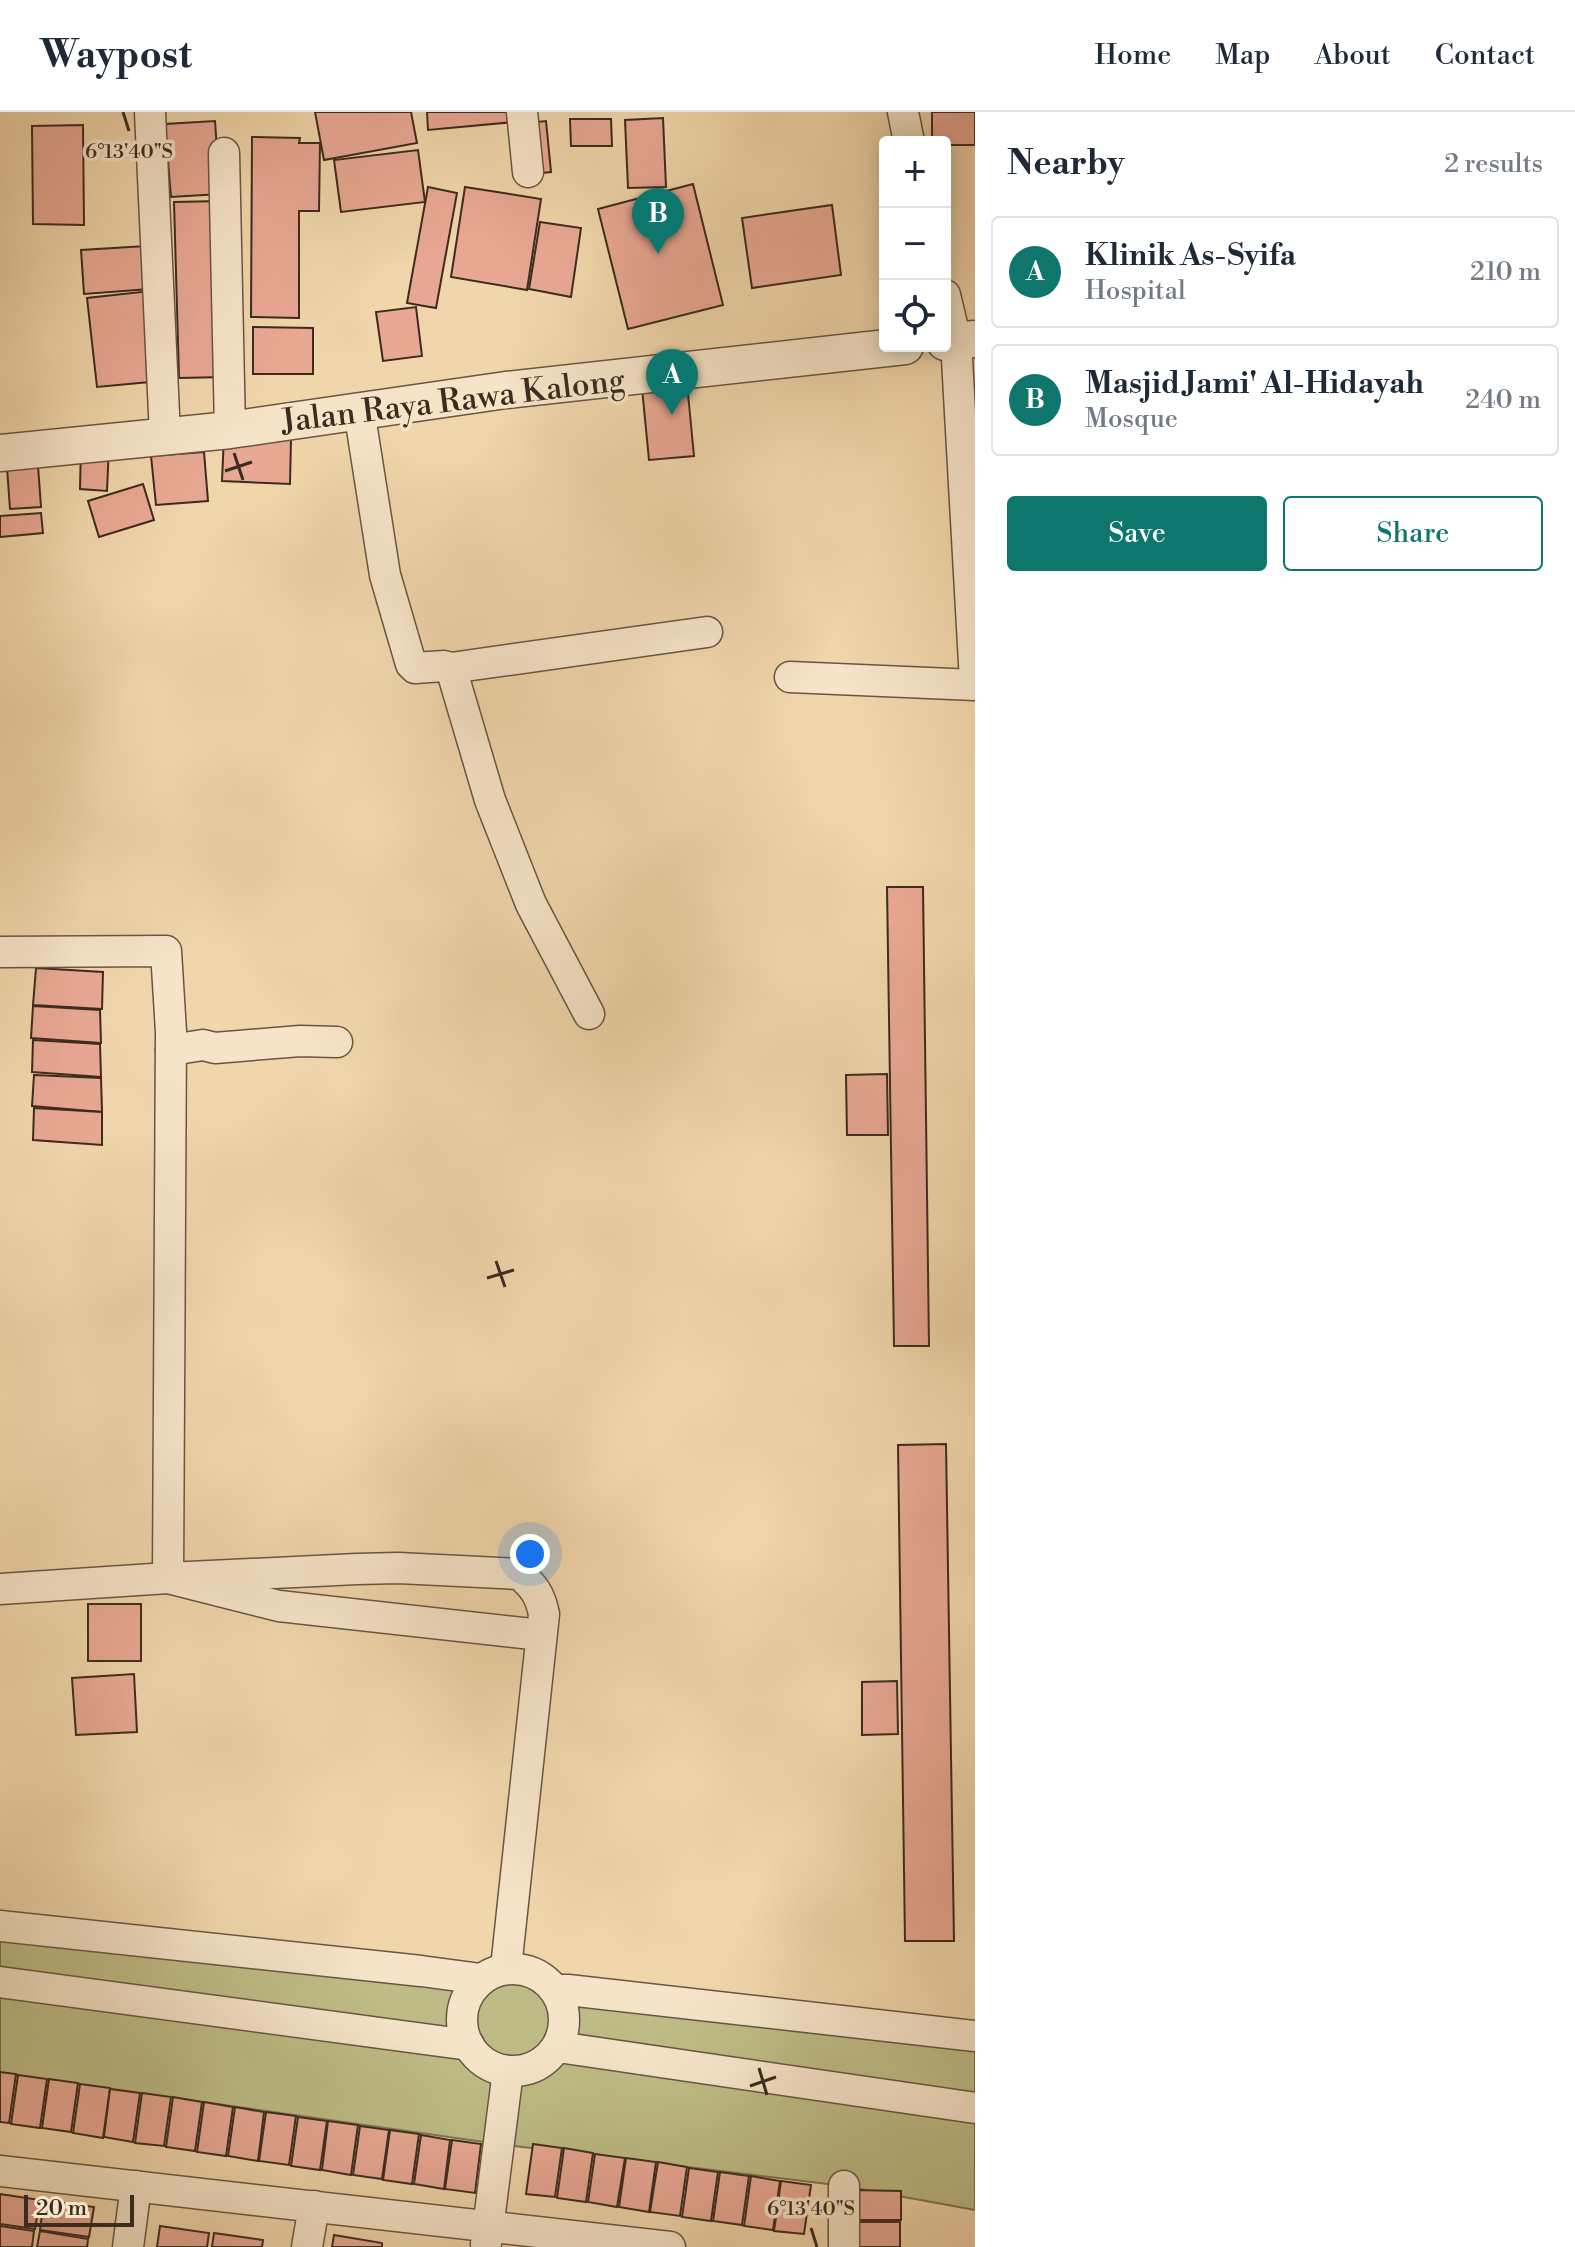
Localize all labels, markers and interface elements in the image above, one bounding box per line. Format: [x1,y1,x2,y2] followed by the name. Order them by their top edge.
[40,32,192,79] text: Waypost
[1095,38,1171,73] text: Home
[1215,38,1270,73] text: Map
[1314,38,1391,73] text: About
[1435,38,1535,73] text: Contact
[879,136,951,352] map controls
[879,136,951,208] button: +
[85,140,173,165] text: 6°13'40"S
[1007,143,1125,185] text: Nearby
[1444,148,1543,180] text: 2 results
[632,188,684,254] pin: B
[879,208,951,280] button: −
[1085,237,1296,275] text: Klinik As-Syifa
[1026,256,1044,288] text: A
[1470,256,1541,288] text: 210 m
[1085,275,1186,307] text: Hospital
[879,280,951,352] button: locate
[646,349,698,415] pin: A
[278,360,628,442] street label: Jalan Raya Rawa Kalong
[1085,365,1424,403] text: Masjid Jami' Al-Hidayah
[1025,384,1045,416] text: B
[1465,384,1541,416] text: 240 m
[1085,403,1178,435] text: Mosque
[1007,496,1267,571] button: Save
[1283,496,1543,571] button: Share
[510,1534,550,1574] your location
[24,2191,134,2227] scale bar
[36,2195,87,2222] text: 20 m
[767,2197,855,2222] text: 6°13'40"S

